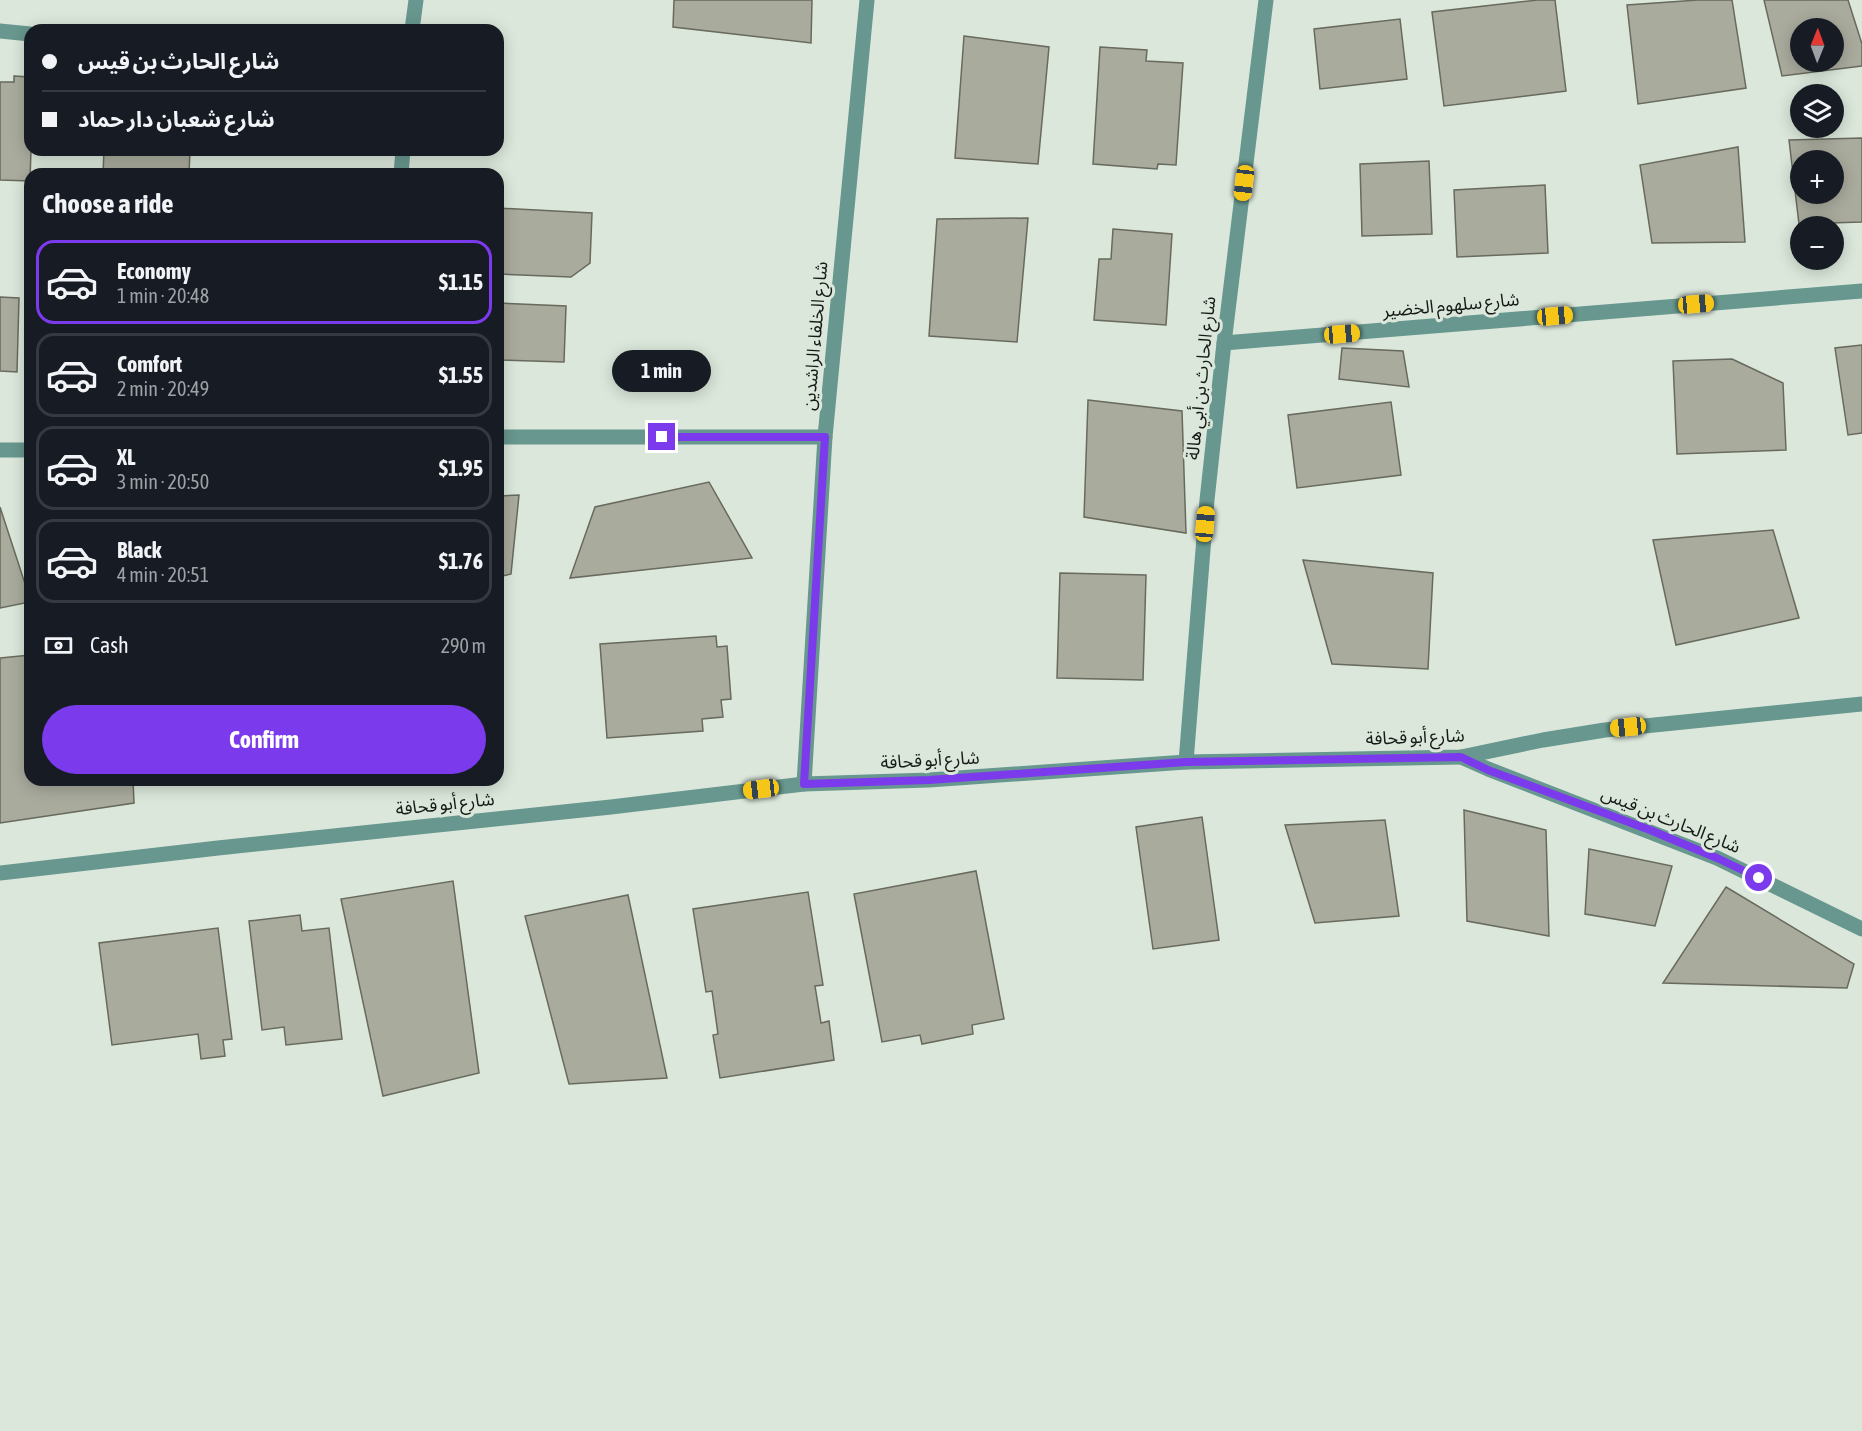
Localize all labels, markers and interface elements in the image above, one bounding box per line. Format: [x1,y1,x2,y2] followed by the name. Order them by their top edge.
[1790,18,1844,72] north arrow
[1790,18,1844,270] map controls
[78,48,279,74] text: شارع الحارث بن قيس
[1790,84,1844,138] button: layers
[78,106,275,132] text: شارع شعبان دار حماد
[1790,150,1844,204] button: +
[1233,164,1255,202] car
[42,188,174,219] text: Choose a ride
[1790,216,1844,270] button: −
[45,255,99,309] icon: car
[117,258,191,284] text: Economy
[798,261,835,412] street label: شارع الخلفاء الراشدين
[439,269,483,295] text: $1.15
[117,284,209,307] text: 1 min · 20:48
[1381,288,1521,325] street label: شارع سلهوم الخضير
[1677,293,1715,315] car
[1181,295,1224,461] street label: شارع الحارث بن أبي هالة
[1536,305,1574,327] car
[1323,323,1361,345] car
[45,348,99,402] icon: car
[612,350,712,392] callout: 1 min
[117,351,182,377] text: Comfort
[641,359,682,382] text: 1 min
[439,362,483,388] text: $1.55
[117,377,209,400] text: 2 min · 20:49
[648,423,675,450] route end
[45,441,99,495] icon: car
[117,444,135,470] text: XL
[439,455,483,481] text: $1.95
[117,470,209,493] text: 3 min · 20:50
[1194,505,1216,543] car
[45,534,99,588] icon: car
[117,537,161,563] text: Black
[439,548,483,574] text: $1.76
[117,563,209,586] text: 4 min · 20:51
[42,629,75,662] icon: cash
[90,632,129,658] text: Cash
[441,634,486,657] text: 290 m
[42,705,486,774] button: Confirm
[1609,716,1647,738] car
[1365,724,1465,753] street label: شارع أبو قحافة
[880,746,980,777] street label: شارع أبو قحافة
[742,778,780,800] car
[1597,782,1744,861] street label: شارع الحارث بن قيس
[395,788,496,823] street label: شارع أبو قحافة
[1745,864,1772,891] route start

